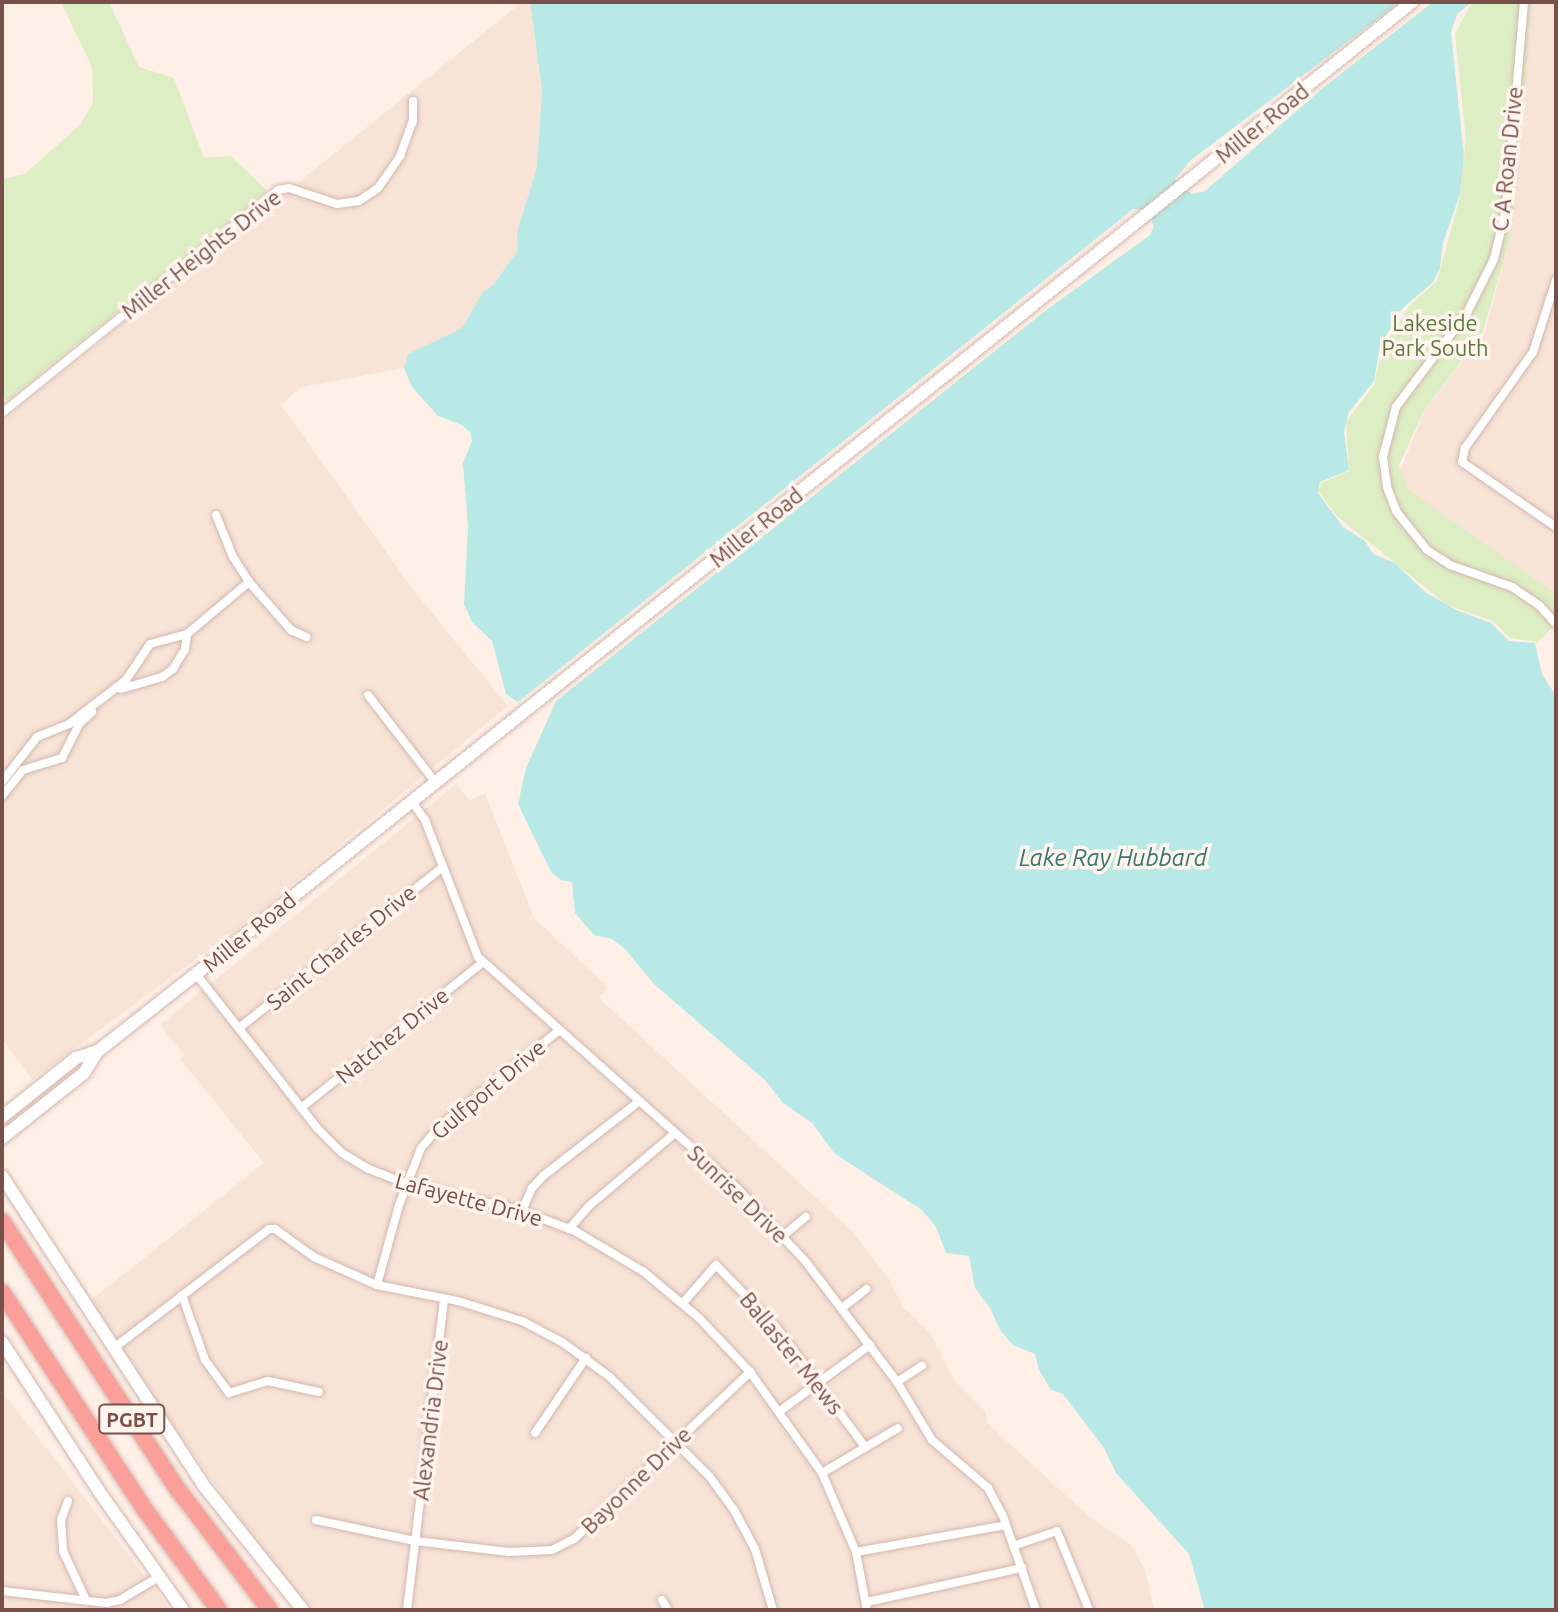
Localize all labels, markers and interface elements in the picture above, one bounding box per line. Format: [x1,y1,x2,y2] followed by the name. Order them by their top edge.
[1210,77,1314,169] street label: Miller Road
[1486,85,1528,233] street label: C A Roan Drive
[116,184,286,324] street label: Miller Heights Drive
[1382,309,1488,360] park label: Lakeside Park South
[704,481,808,573] street label: Miller Road
[1019,844,1207,872] water label: Lake Ray Hubbard
[261,879,421,1015] street label: Saint Charles Drive
[197,886,301,978] street label: Miller Road
[330,981,454,1089] street label: Natchez Drive
[425,1034,551,1144] street label: Gulfport Drive
[682,1140,794,1248] street label: Sunrise Drive
[393,1167,545,1231] street label: Lafayette Drive
[735,1287,849,1419] street label: Ballaster Mews
[407,1338,453,1502] street label: Alexandria Drive
[98,1403,166,1435] road number: PGBT
[575,1421,697,1539] street label: Bayonne Drive

